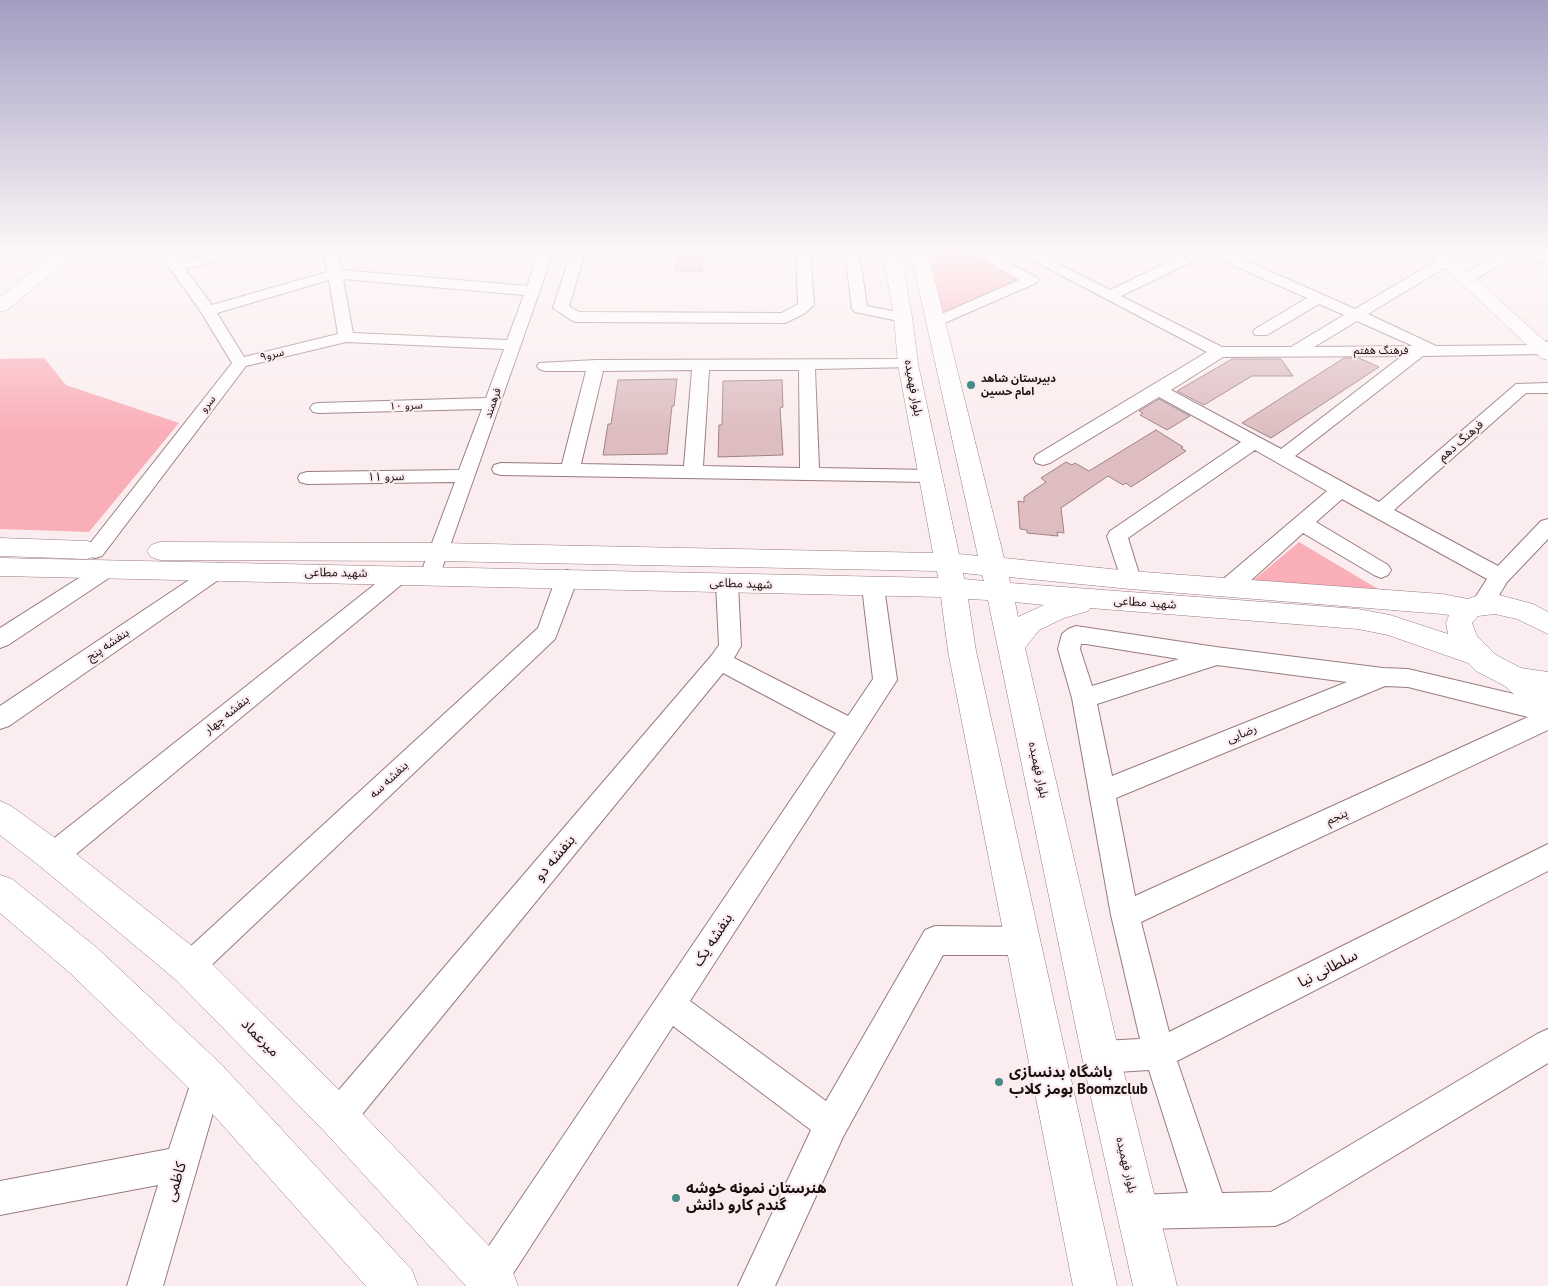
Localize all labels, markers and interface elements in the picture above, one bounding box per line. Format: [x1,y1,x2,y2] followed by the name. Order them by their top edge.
[1354,344,1408,358] street label: فرهنگ هفتم
[259,346,285,364] street label: سرو۹
[901,359,925,417] street label: بلوار فهمیده
[981,372,1056,398] place label: دبیرستان شاهد امام حسین
[965,379,977,391] marker: دبیرستان شاهد امام حسین
[481,386,505,420] street label: فرهمند
[197,393,219,415] street label: سرو
[389,399,423,413] street label: سرو ۱۰
[1436,418,1486,464] street label: فرهنگ دهم
[368,469,404,485] street label: ۱۱ سرو
[305,565,367,581] street label: شهید مطاعی
[709,576,773,592] street label: شهید مطاعی
[1113,594,1177,612] street label: شهید مطاعی
[84,626,132,664] street label: بنفشه پنج
[202,693,252,737] street label: بنفشه چهار
[1225,722,1259,746] street label: رضایی
[1025,741,1051,799] street label: بلوار فهمیده
[367,758,411,802] street label: بنفشه سه
[1324,806,1350,828] street label: پنجم
[531,831,579,885] street label: بنفشه دو
[689,910,737,970] street label: بنفشه یک
[1295,946,1361,992] street label: سلطانی نیا
[237,1015,283,1061] street label: میرعماد
[1009,1064,1148,1099] place label: باشگاه بدنسازی بومز کلاب Boomzclub
[993,1076,1005,1088] marker: باشگاه بدنسازی بومز کلاب Boomzclub
[1113,1136,1139,1194] street label: بلوار فهمیده
[161,1160,191,1204] street label: کاظمی
[686,1180,826,1215] place label: هنرستان نمونه خوشه گندم کارو دانش
[670,1192,682,1204] marker: هنرستان نمونه خوشه گندم کارو دانش

